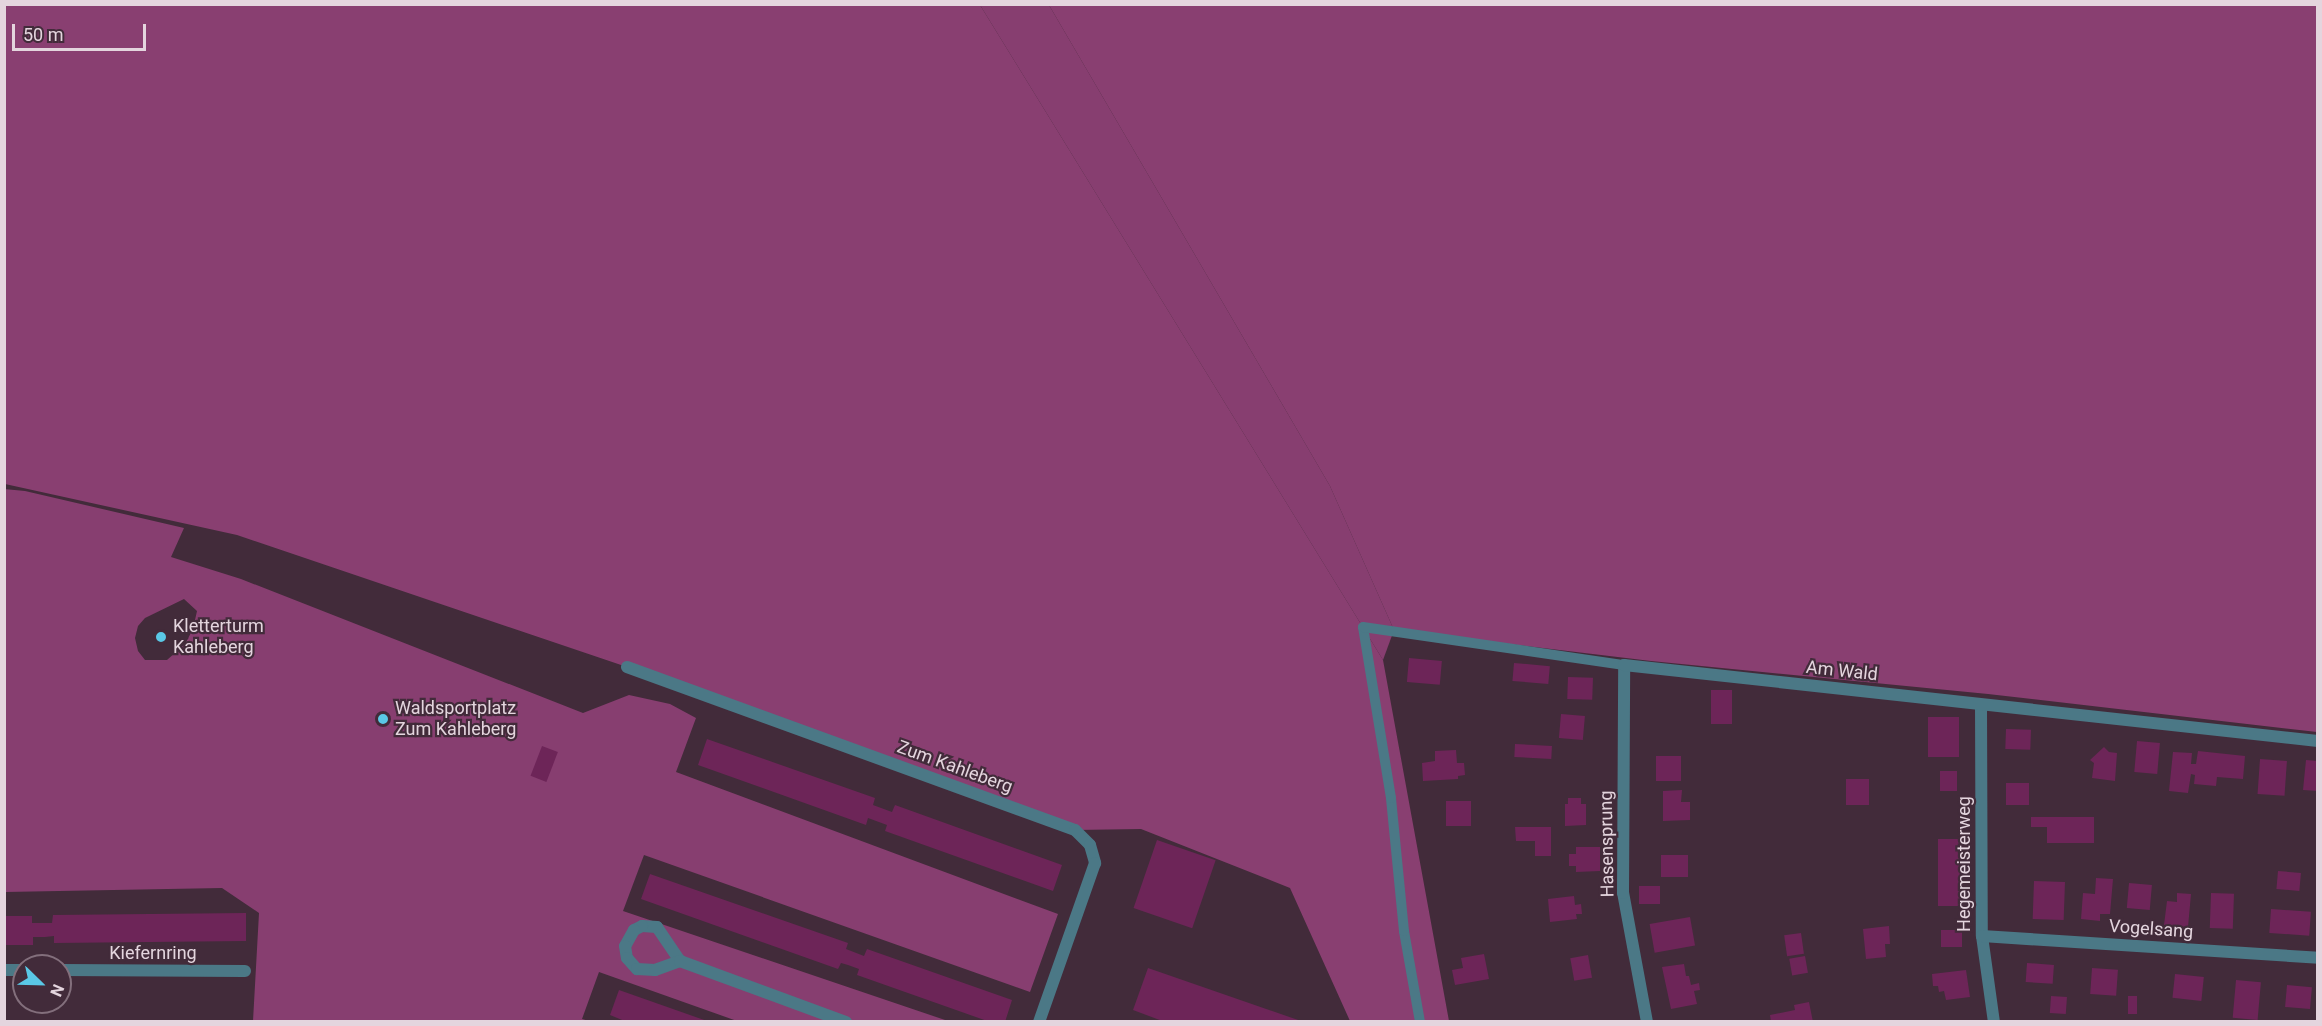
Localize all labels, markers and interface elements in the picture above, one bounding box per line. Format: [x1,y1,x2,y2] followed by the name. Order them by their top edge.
[15,12,148,50] scale bar
[23,24,63,45] text: 50 m
[173,616,264,658] place label: Kletterturm Kahleberg
[154,630,168,644] marker: Kletterturm Kahleberg
[1805,656,1879,686] street label: Am Wald
[395,698,516,740] place label: Waldsportplatz Zum Kahleberg
[376,712,390,726] marker: Waldsportplatz Zum Kahleberg
[894,736,1016,798] street label: Zum Kahleberg
[1595,790,1619,898] street label: Hasensprung
[1953,796,1975,932] street label: Hegemeisterweg
[2108,915,2194,943] street label: Vogelsang
[109,942,197,964] street label: Kiefernring
[12,954,72,1014] north arrow
[46,982,68,999] text: N

